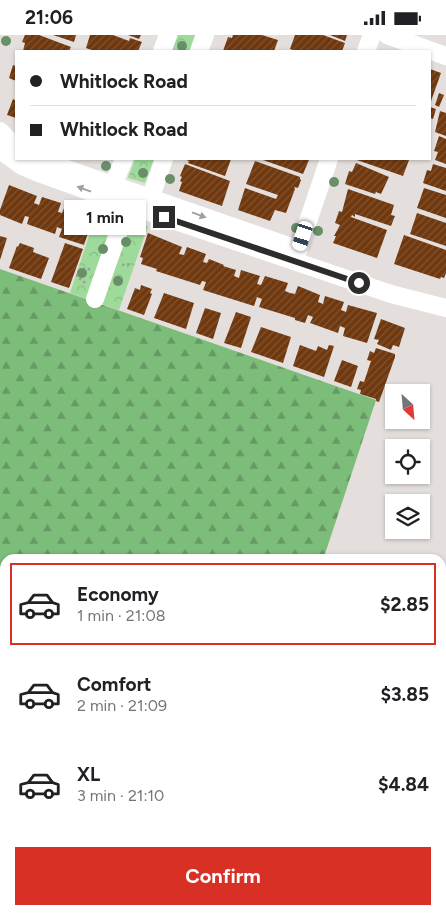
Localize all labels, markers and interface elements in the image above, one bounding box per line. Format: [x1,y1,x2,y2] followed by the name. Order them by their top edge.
[25,6,73,29] text: 21:06
[60,70,188,93] text: Whitlock Road
[60,118,188,141] text: Whitlock Road
[76,185,91,193] one-way arrow
[64,199,146,235] callout: 1 min
[153,206,175,228] route end
[86,208,124,227] text: 1 min
[192,212,207,219] one-way arrow
[291,219,314,253] car
[348,272,370,294] route start
[385,384,430,429] north arrow
[385,384,430,539] map controls
[385,439,430,484] button: locate
[385,494,430,539] button: layers
[17,582,62,627] icon: car
[77,583,159,606] text: Economy
[380,593,429,616] text: $2.85
[77,606,165,625] text: 1 min · 21:08
[17,672,62,717] icon: car
[77,673,152,696] text: Comfort
[381,683,429,706] text: $3.85
[77,696,167,715] text: 2 min · 21:09
[17,762,62,807] icon: car
[77,763,100,786] text: XL
[378,773,429,796] text: $4.84
[77,786,164,805] text: 3 min · 21:10
[15,847,431,905] button: Confirm

